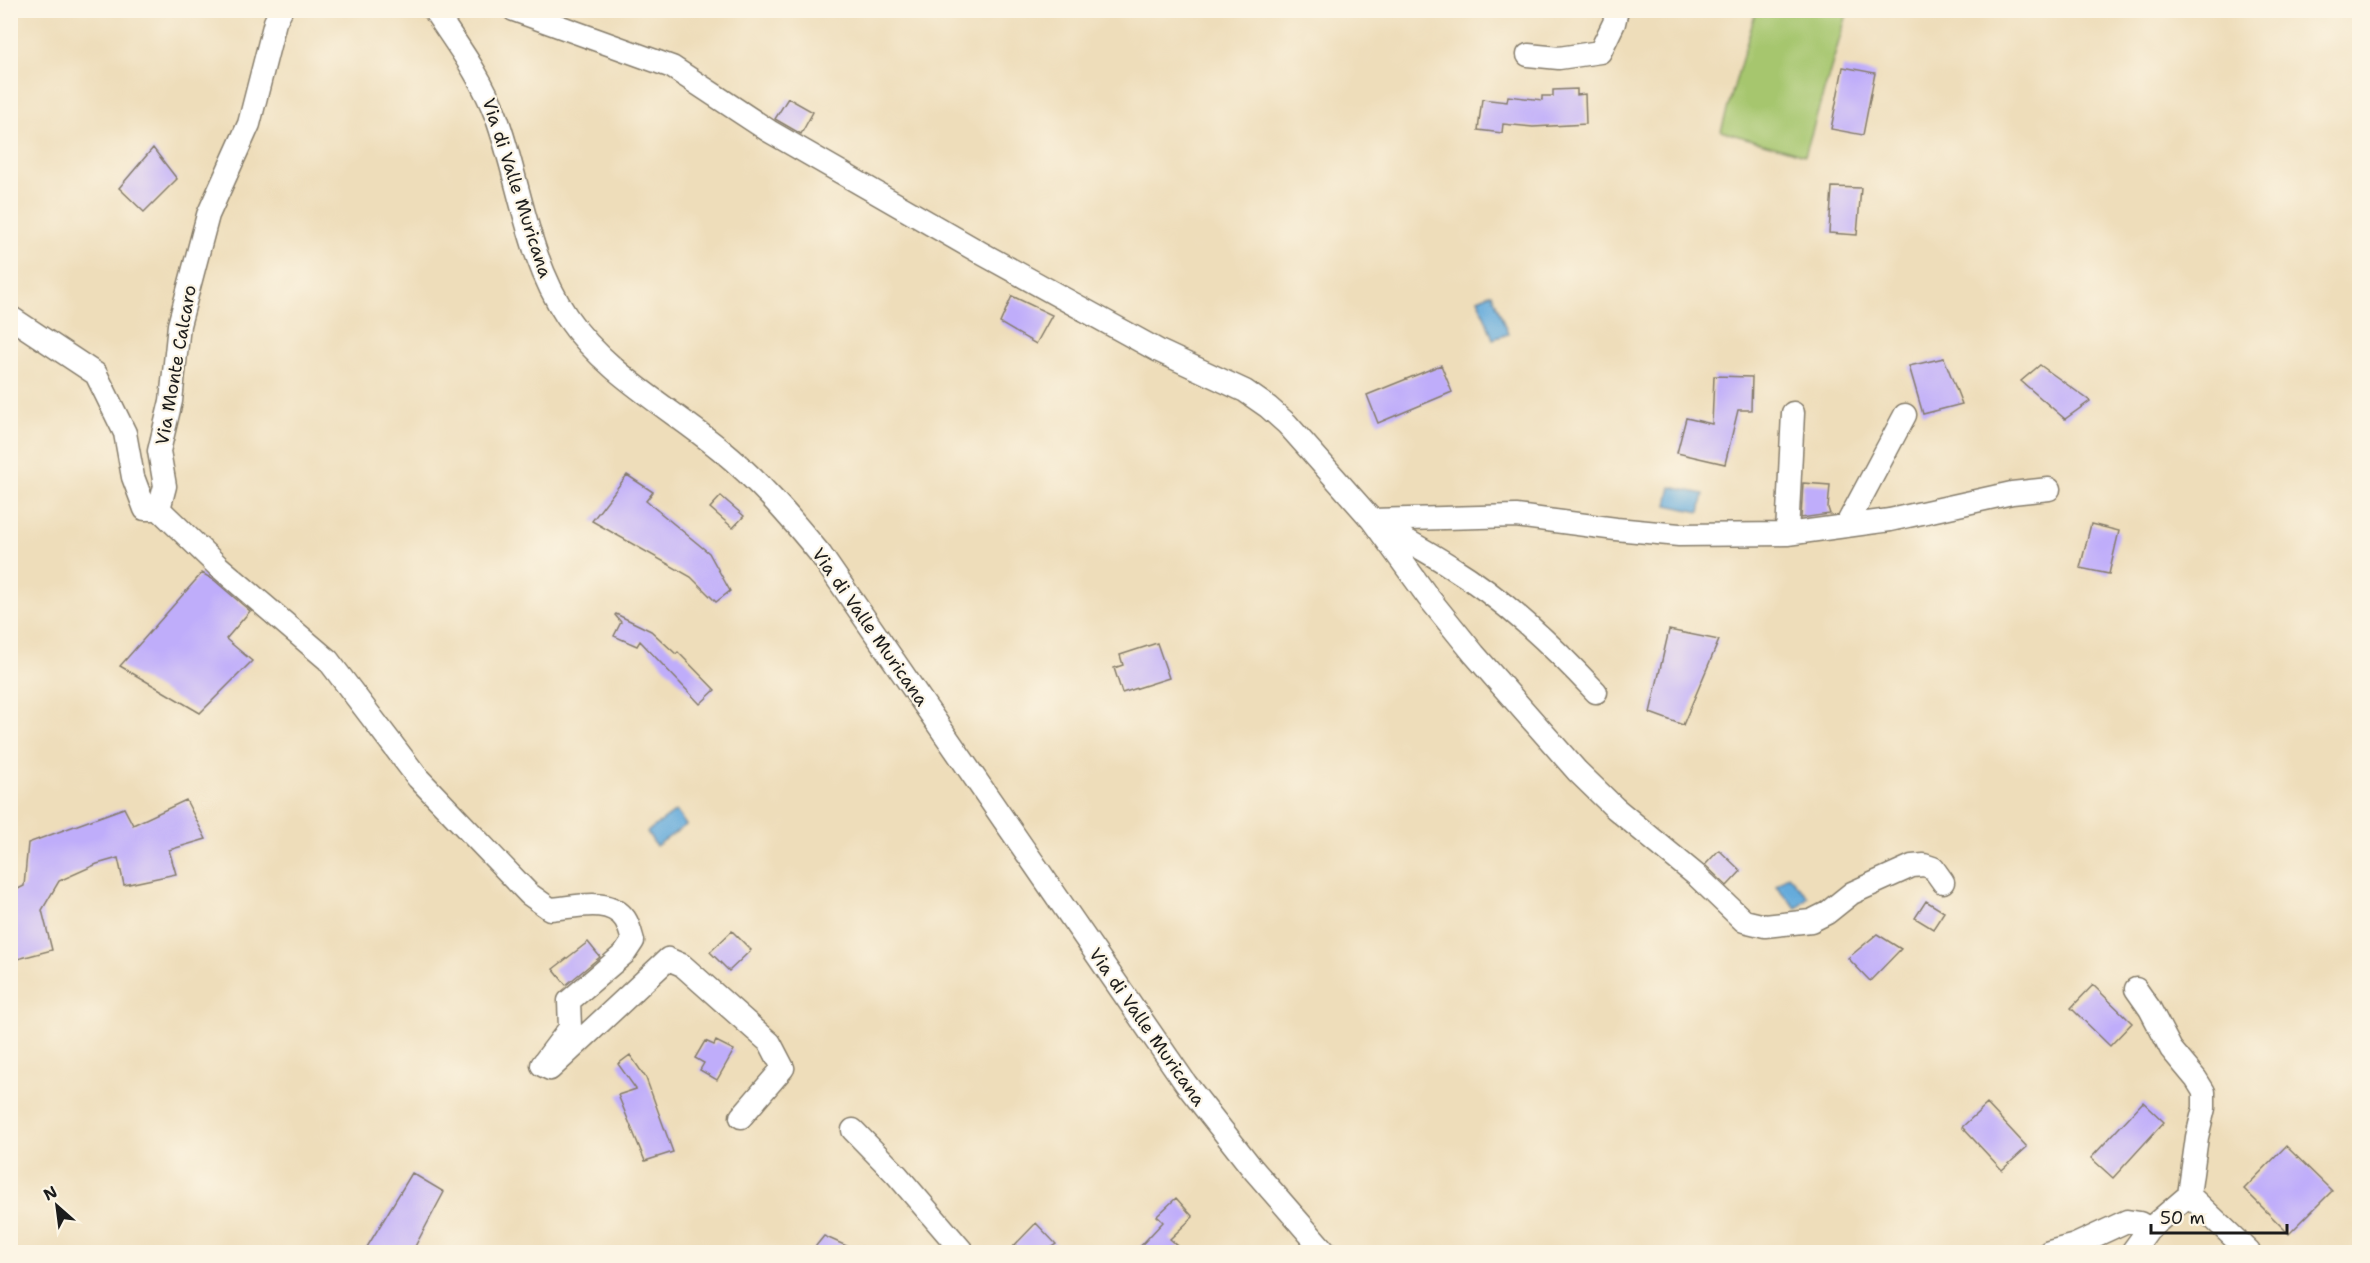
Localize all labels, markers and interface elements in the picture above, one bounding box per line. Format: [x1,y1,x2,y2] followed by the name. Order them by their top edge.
[477,95,557,281] street label: Via di Valle Muricana
[150,283,202,447] street label: Via Monte Calcaro
[806,543,934,711] street label: Via di Valle Muricana
[1083,943,1211,1111] street label: Via di Valle Muricana
[27,1176,87,1236] north arrow
[40,1181,61,1205] text: N
[2151,1197,2288,1235] scale bar
[2160,1206,2205,1230] text: 50 m

